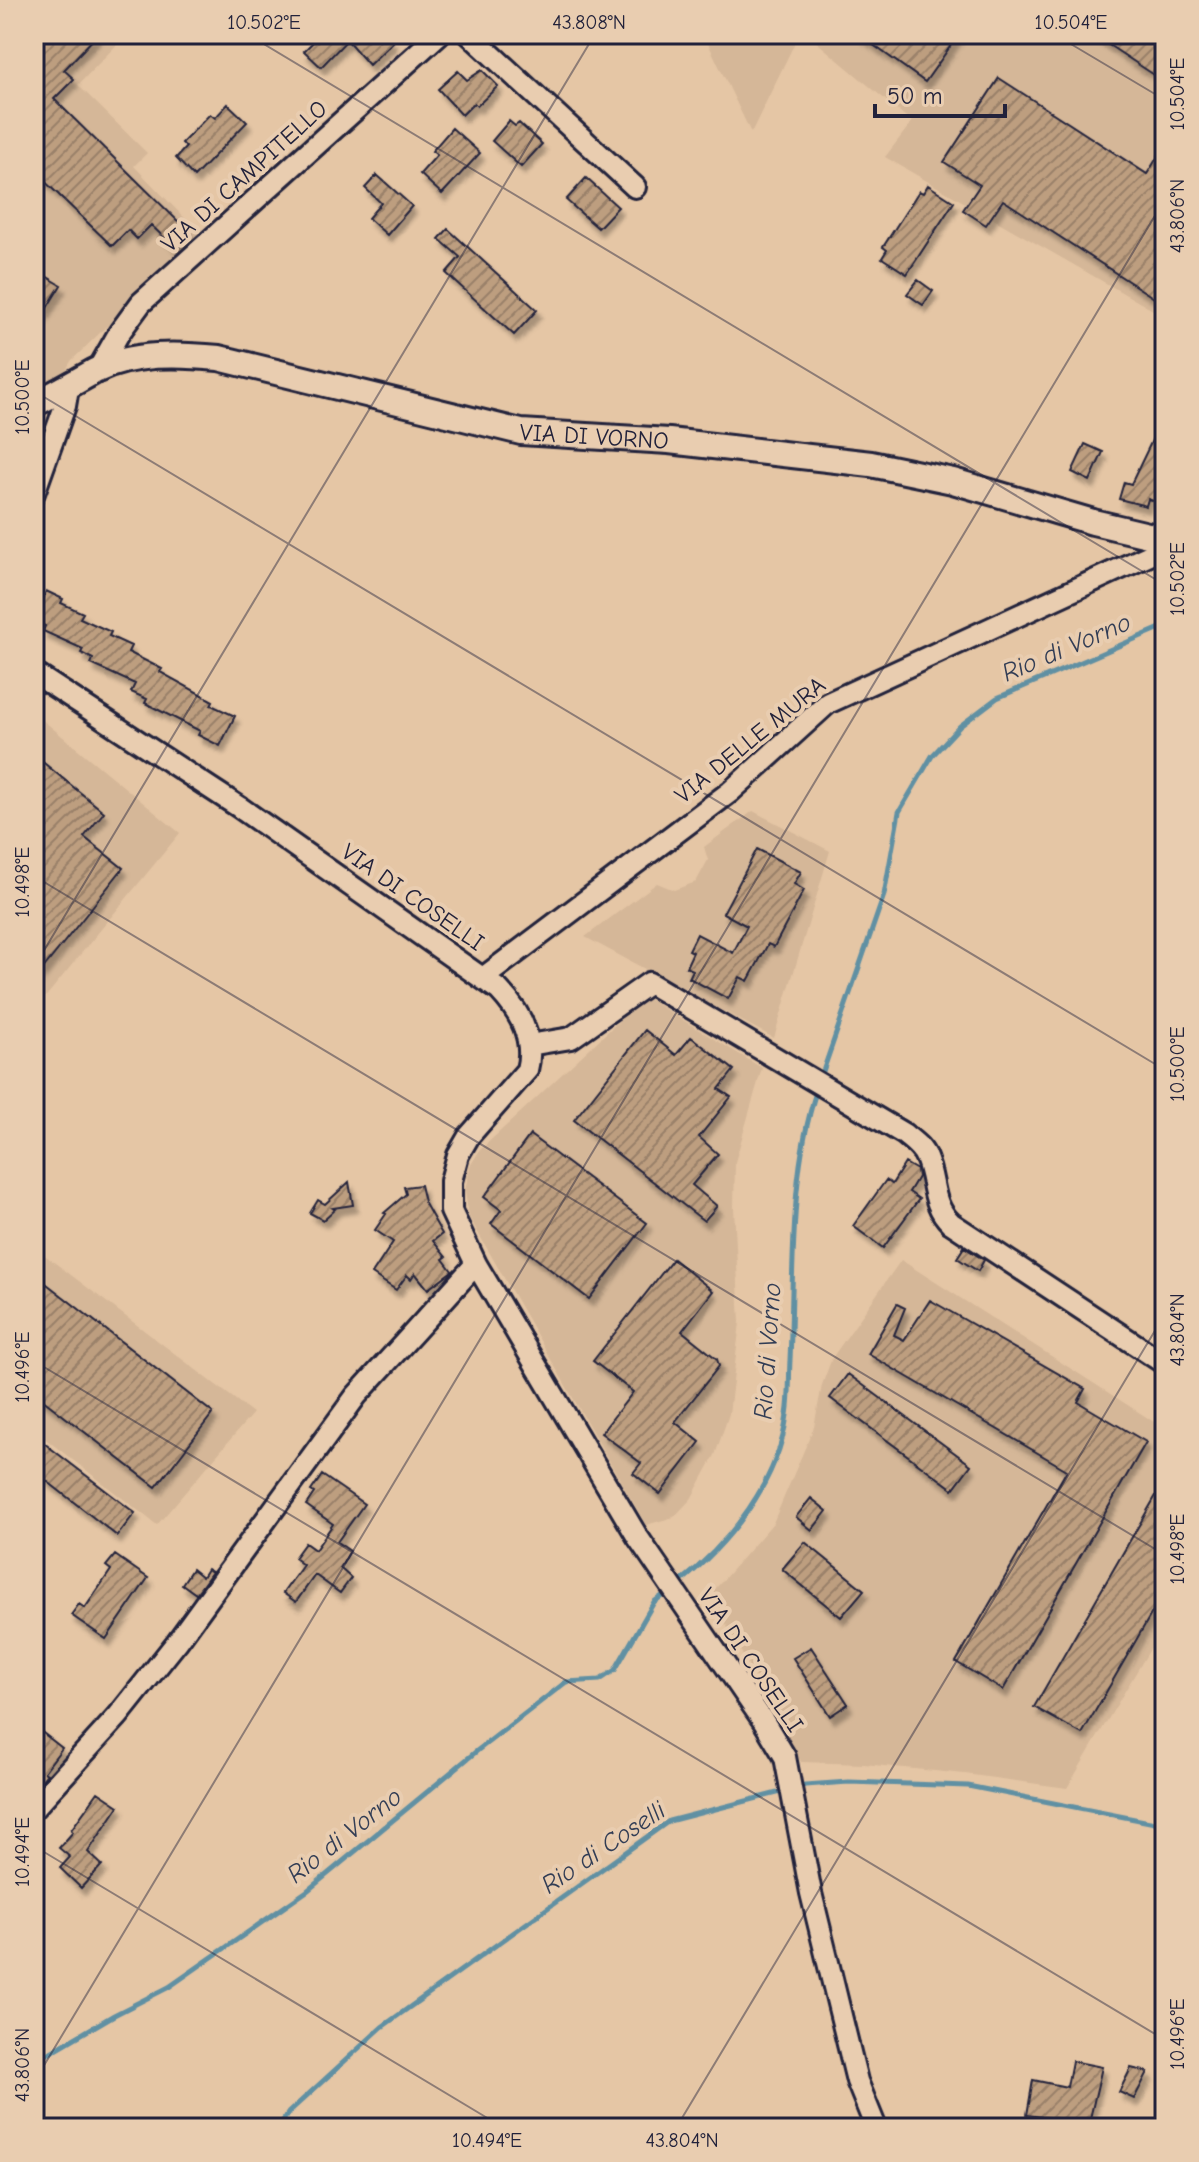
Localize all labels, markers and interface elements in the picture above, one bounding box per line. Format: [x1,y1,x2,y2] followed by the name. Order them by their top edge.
[227,11,301,34] text: 10.502°E
[552,11,626,34] text: 43.808°N
[1035,11,1107,34] text: 10.504°E
[1166,58,1189,130] text: 10.504°E
[875,68,1005,118] scale bar
[887,82,943,110] text: 50 m
[155,94,333,258] street label: VIA DI CAMPITELLO
[1166,179,1189,253] text: 43.806°N
[11,359,34,435] text: 10.500°E
[519,418,669,455] street label: VIA DI VORNO
[1166,542,1189,616] text: 10.502°E
[997,607,1135,689] water label: Rio di Vorno
[669,671,831,809] street label: VIA DELLE MURA
[336,838,490,956] street label: VIA DI COSELLI
[11,847,34,917] text: 10.498°E
[1166,1026,1189,1102] text: 10.500°E
[748,1282,788,1421] water label: Rio di Vorno
[1166,1293,1189,1367] text: 43.804°N
[11,1331,34,1403] text: 10.496°E
[1166,1514,1189,1584] text: 10.498°E
[693,1583,809,1737] street label: VIA DI COSELLI
[281,1782,408,1890] water label: Rio di Vorno
[536,1795,672,1900] water label: Rio di Coselli
[11,1817,34,1887] text: 10.494°E
[1166,1998,1189,2070] text: 10.496°E
[11,2028,34,2102] text: 43.806°N
[452,2129,522,2152] text: 10.494°E
[645,2129,719,2152] text: 43.804°N

